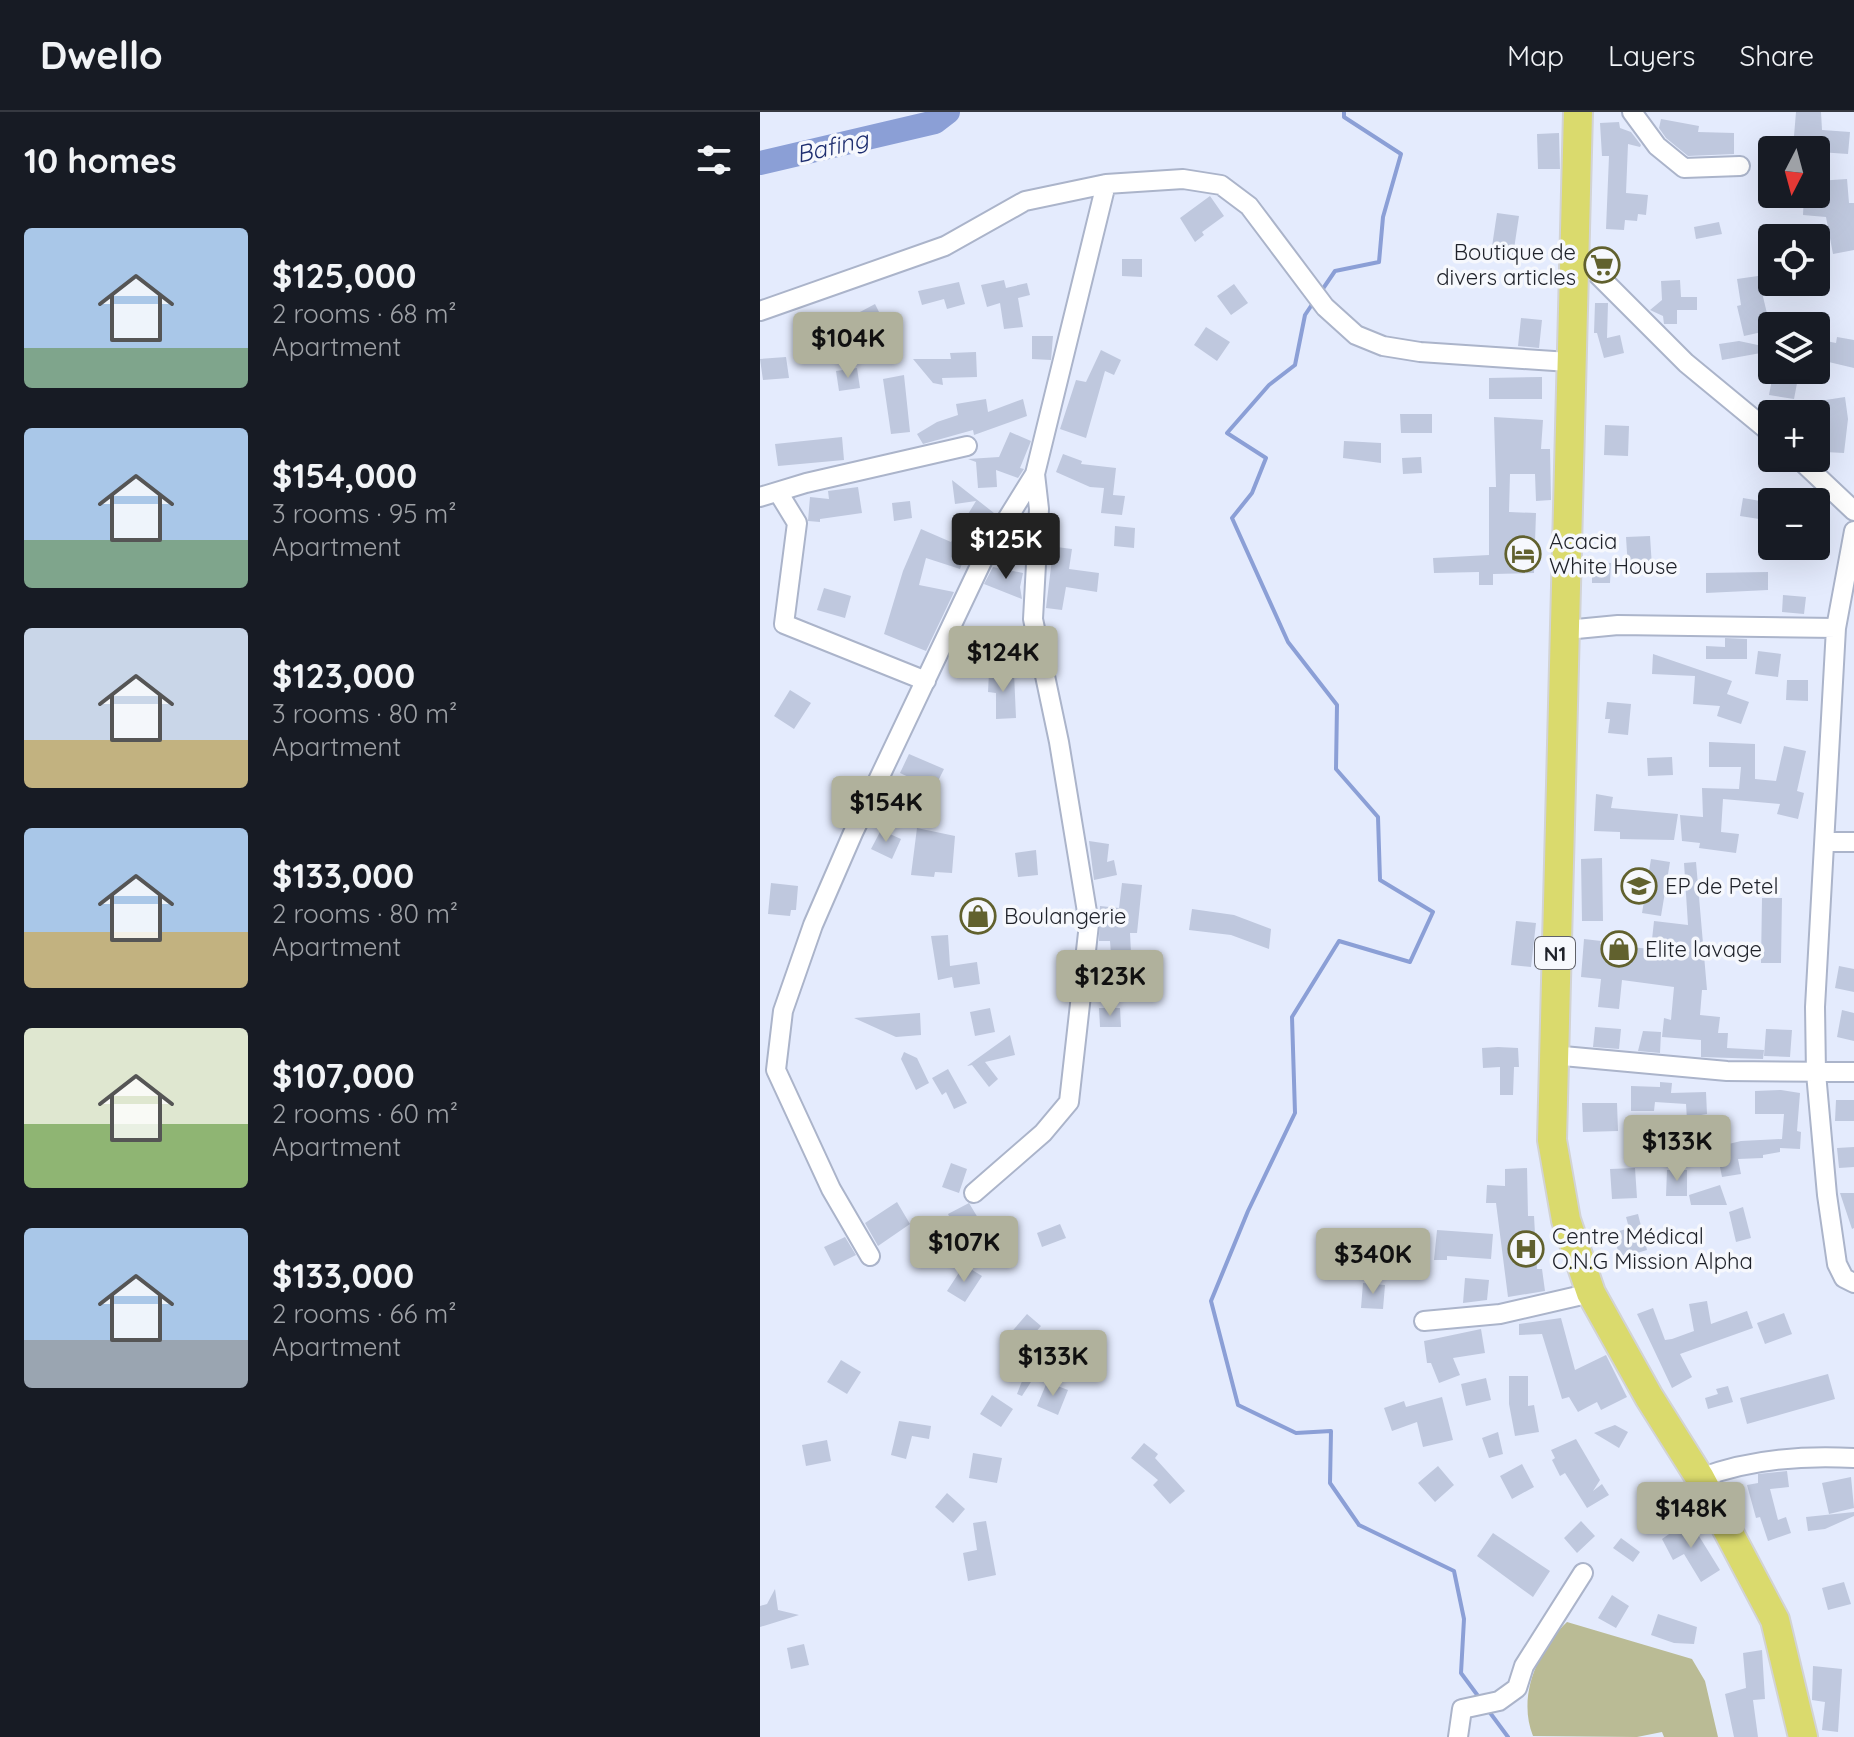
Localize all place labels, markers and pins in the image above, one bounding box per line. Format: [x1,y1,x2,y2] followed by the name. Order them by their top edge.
[1436,238,1576,291] place label: Boutique de divers articles
[1583,246,1621,284] supermarket icon: Boutique de divers articles
[792,312,904,380] pin: $104K
[950,513,1062,581] pin: $125K
[1549,527,1678,580] place label: Acacia White House
[1504,535,1542,573] hotel icon: Acacia White House
[947,626,1059,694] pin: $124K
[830,776,942,844] pin: $154K
[1620,867,1658,905] school or university icon: EP de Petel
[1665,872,1779,900] place label: EP de Petel
[959,897,997,935] shop icon: Boulangerie
[1004,902,1127,930] place label: Boulangerie
[1600,930,1638,968] shop icon: Elite lavage
[1645,935,1762,963] place label: Elite lavage
[1054,950,1166,1018] pin: $123K
[1621,1115,1733,1183] pin: $133K
[908,1216,1020,1284] pin: $107K
[1552,1222,1753,1275] place label: Centre Médical O.N.G Mission Alpha
[1317,1228,1429,1296] pin: $340K
[1507,1230,1545,1268] hospital icon: Centre Médical O.N.G Mission Alpha
[997,1330,1109,1398] pin: $133K
[1635,1482,1747,1550] pin: $148K

